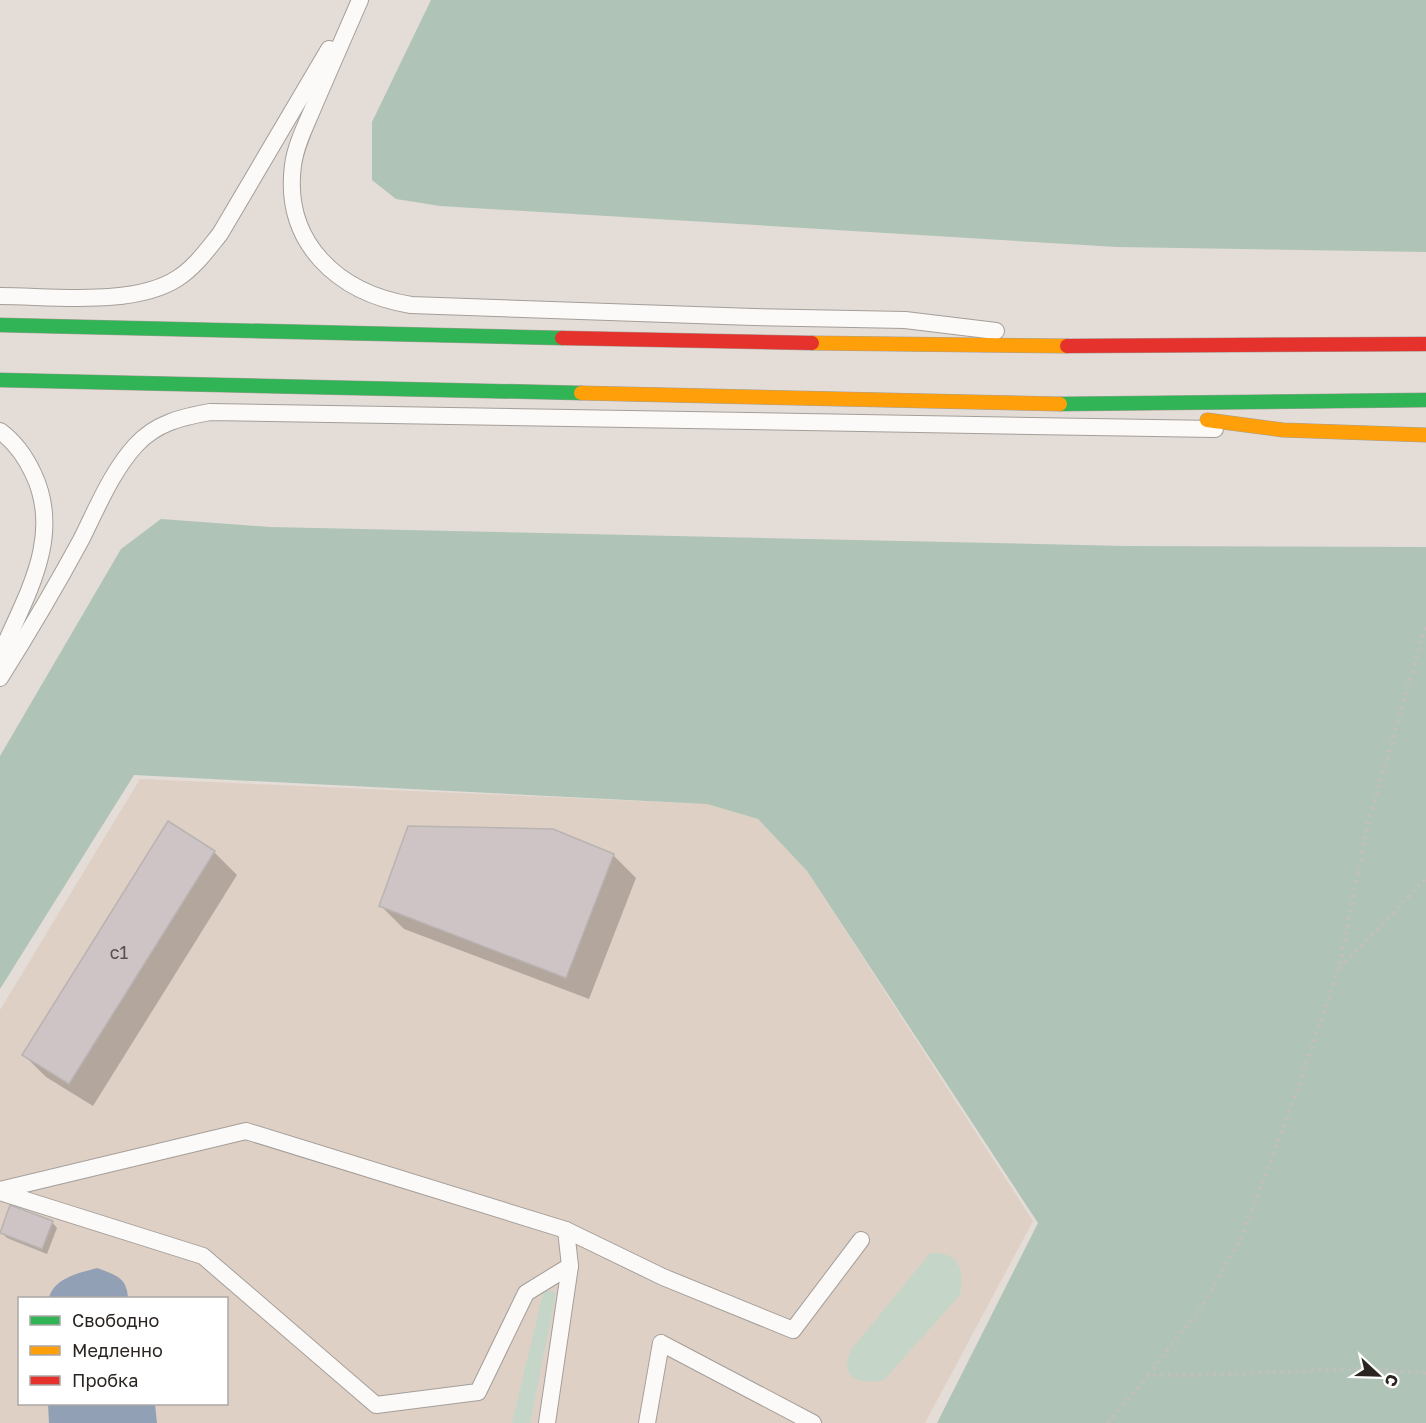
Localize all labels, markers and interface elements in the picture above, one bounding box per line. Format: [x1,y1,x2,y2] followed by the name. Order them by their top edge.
[110,941,129,963] house number: с1
[18,1297,228,1405] legend
[72,1309,159,1331] text: Свободно
[72,1339,163,1361] text: Медленно
[1348,1345,1408,1405] north arrow
[72,1369,138,1391] text: Пробка
[1381,1372,1403,1390] text: С

